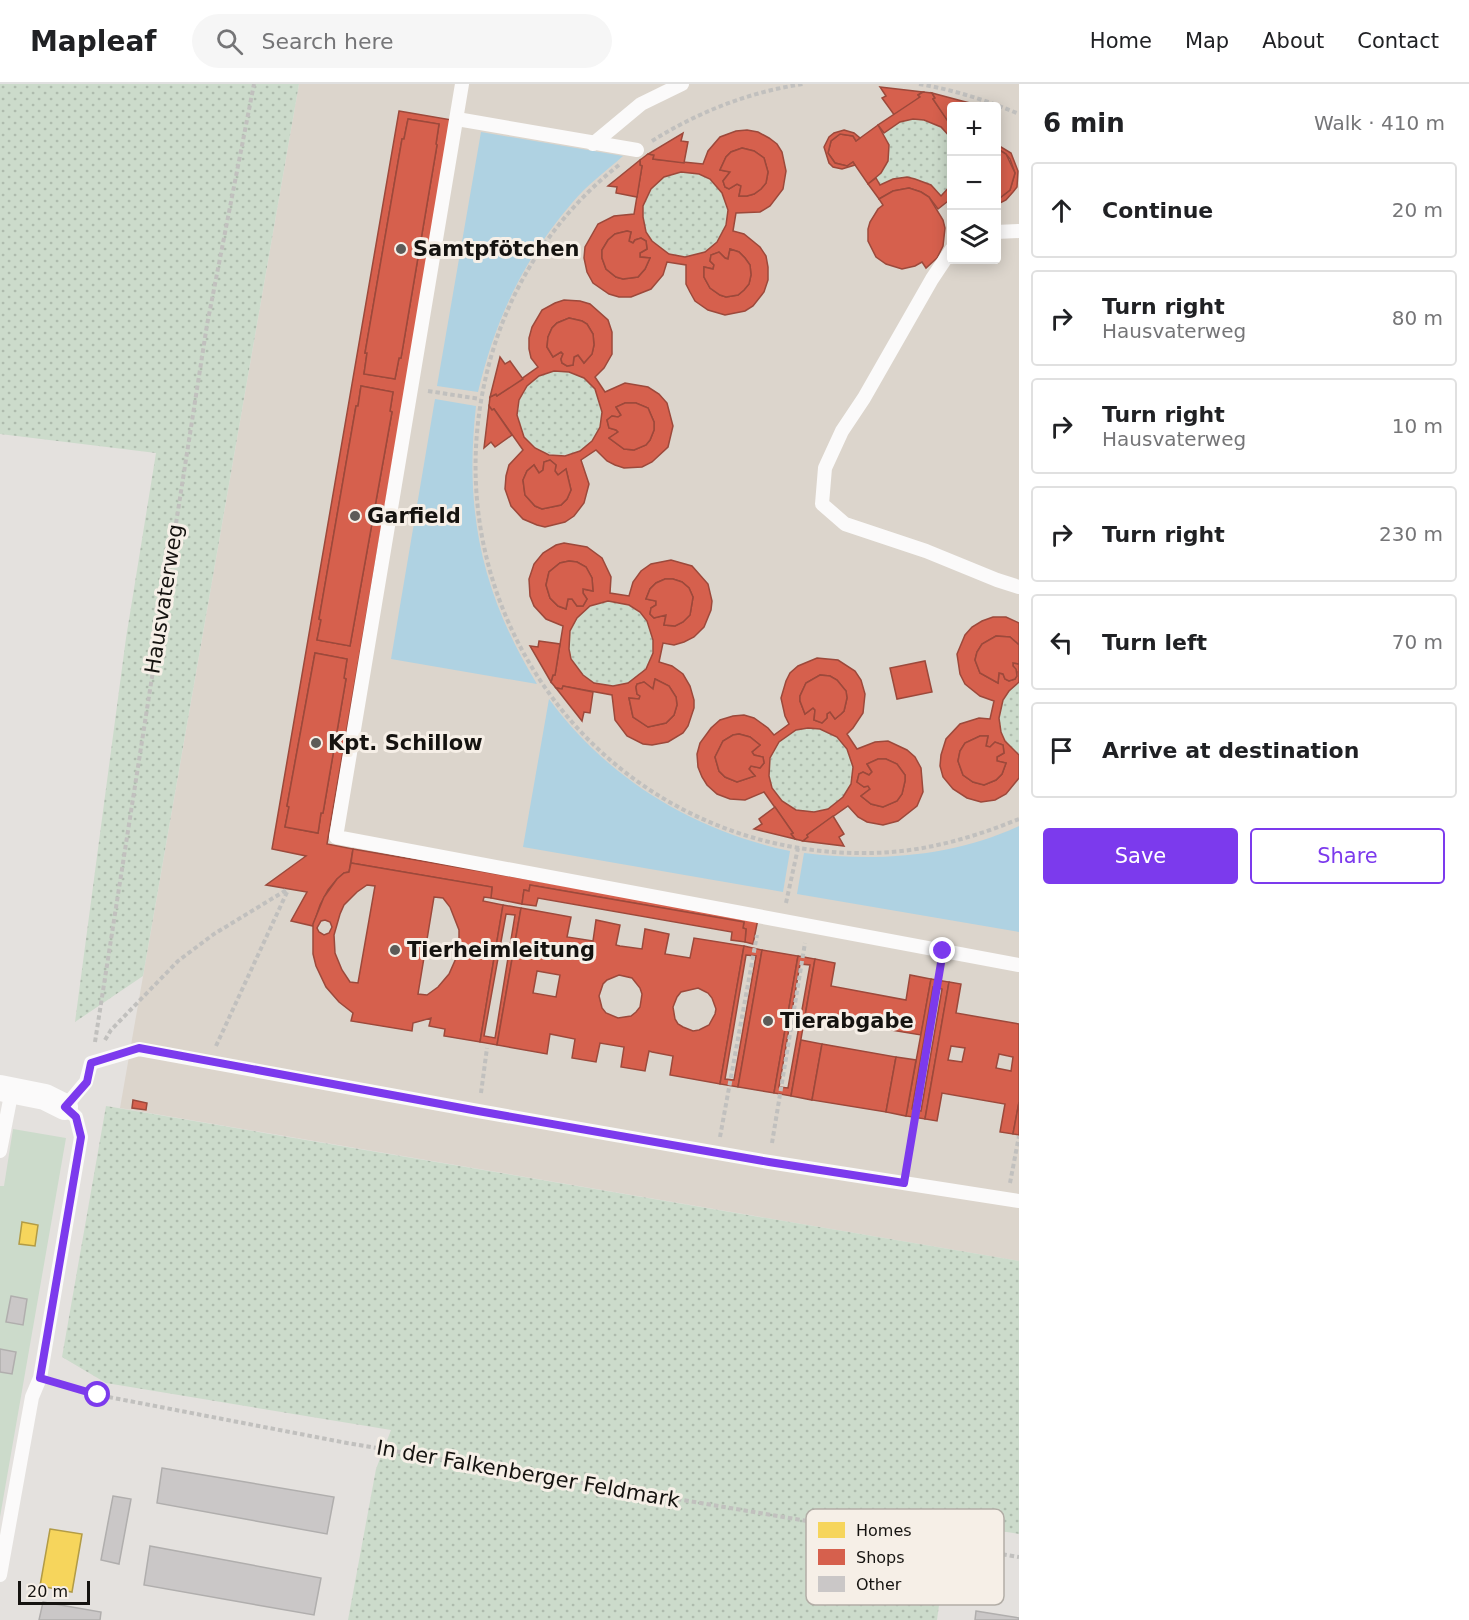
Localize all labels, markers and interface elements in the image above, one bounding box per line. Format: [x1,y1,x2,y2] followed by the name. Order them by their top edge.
[192,14,612,68] search box
[30,25,156,58] text: Mapleaf
[213,25,246,58] icon: search
[261,29,394,54] text: Search here
[1090,29,1152,53] text: Home
[1185,29,1229,53] text: Map
[1262,29,1324,53] text: About
[1357,29,1439,53] text: Contact
[947,102,1001,264] map controls
[947,102,1001,156] button: +
[1043,108,1125,138] text: 6 min
[1314,111,1445,135] text: Walk · 410 m
[947,156,1001,210] button: −
[1045,194,1078,227] icon: ahead
[1102,198,1213,223] text: Continue
[1392,198,1443,222] text: 20 m
[947,210,1001,264] button: layers
[413,237,579,261] place label: Samtpfötchen
[394,242,408,256] marker: Samtpfötchen
[1102,294,1225,319] text: Turn right
[1045,302,1078,335] icon: right
[1392,306,1443,330] text: 80 m
[1102,319,1246,343] text: Hausvaterweg
[1102,402,1225,427] text: Turn right
[1045,410,1078,443] icon: right
[1392,414,1443,438] text: 10 m
[1102,427,1246,451] text: Hausvaterweg
[367,504,461,528] place label: Garfield
[348,509,362,523] marker: Garfield
[1045,518,1078,551] icon: right
[140,522,188,676] street label: Hausvaterweg
[1102,522,1225,547] text: Turn right
[1379,522,1443,546] text: 230 m
[1045,626,1078,659] icon: left
[1102,630,1207,655] text: Turn left
[1392,630,1443,654] text: 70 m
[328,731,483,755] place label: Kpt. Schillow
[1045,734,1078,767] icon: arrive
[309,736,323,750] marker: Kpt. Schillow
[1102,738,1359,763] text: Arrive at destination
[1043,828,1238,884] button: Save
[1250,828,1445,884] button: Share
[929,937,955,963] route end
[407,938,595,962] place label: Tierheimleitung
[388,943,402,957] marker: Tierheimleitung
[780,1009,914,1033] place label: Tierabgabe
[761,1014,775,1028] marker: Tierabgabe
[84,1381,110,1407] route start
[375,1435,682,1513] street label: In der Falkenberger Feldmark
[806,1509,1004,1605] legend
[856,1521,912,1540] text: Homes
[856,1548,905,1567] text: Shops
[856,1575,902,1594] text: Other
[18,1578,90,1606] scale bar
[27,1582,68,1601] text: 20 m

